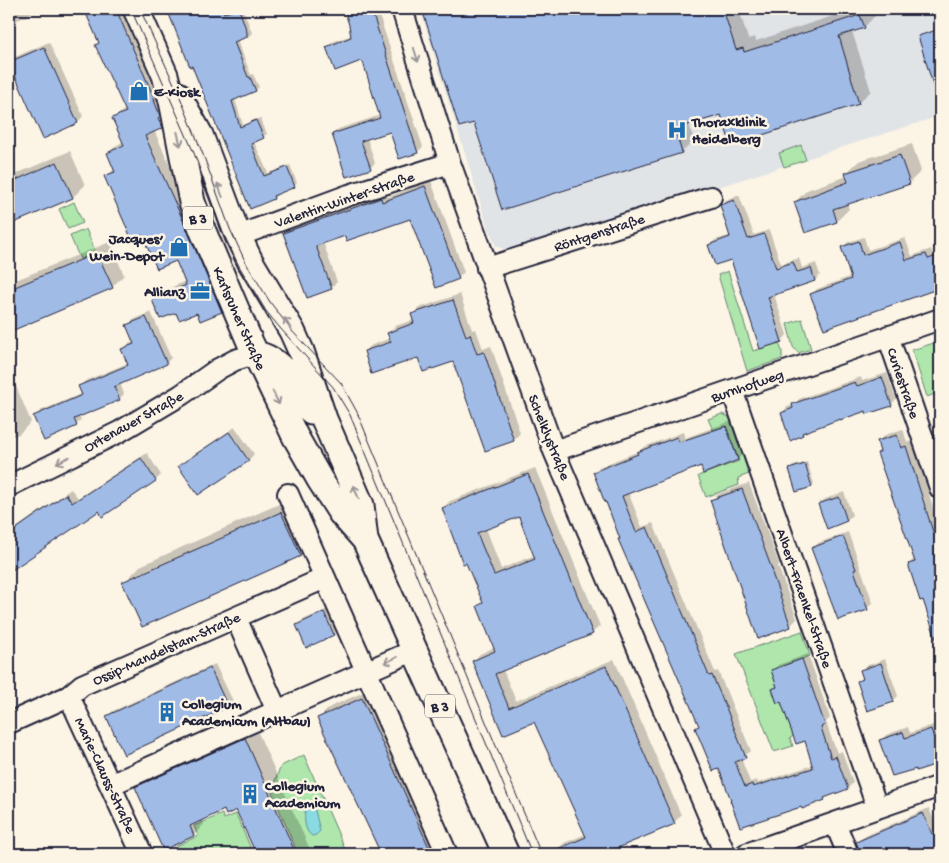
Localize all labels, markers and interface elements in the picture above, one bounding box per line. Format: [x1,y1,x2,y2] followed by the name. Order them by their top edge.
[412,47,422,63] one-way arrow
[128,80,150,102] shop icon: E-Kiosk
[154,84,202,102] place label: E-Kiosk
[691,114,768,149] place label: Thoraxklinik Heidelberg
[666,119,688,141] hospital icon: Thoraxklinik Heidelberg
[175,131,184,147] one-way arrow
[271,168,417,234] street label: Valentin-Winter-Straße
[215,183,224,198] one-way arrow
[183,207,213,230] road number: B 3
[552,211,648,257] street label: Röntgenstraße
[89,231,166,266] place label: Jacques’ Wein-Depot
[168,236,190,258] shop icon: Jacques’ Wein-Depot
[207,264,269,374] street label: Karlsruher Straße
[189,280,211,302] office icon: Allianz
[143,284,186,302] place label: Allianz
[283,316,293,331] one-way arrow
[882,346,923,422] street label: Curiestraße
[708,366,786,408] street label: Burnhofweg
[81,388,187,458] street label: Ortenauer Straße
[272,390,282,405] one-way arrow
[523,392,574,483] street label: Schelklystraße
[55,455,70,465] one-way arrow
[350,485,360,500] one-way arrow
[771,527,835,671] street label: Albert-Fraenkel-Straße
[90,609,244,691] street label: Ossip-Mandelstam-Straße
[384,656,399,666] one-way arrow
[425,694,455,718] road number: B 3
[181,696,311,731] place label: Collegium Academicum (Altbau)
[156,701,178,723] building icon: Collegium Academicum (Altbau)
[69,715,139,837] street label: Marie-Clauss-Straße
[264,778,341,813] place label: Collegium Academicum
[239,783,261,805] building icon: Collegium Academicum

